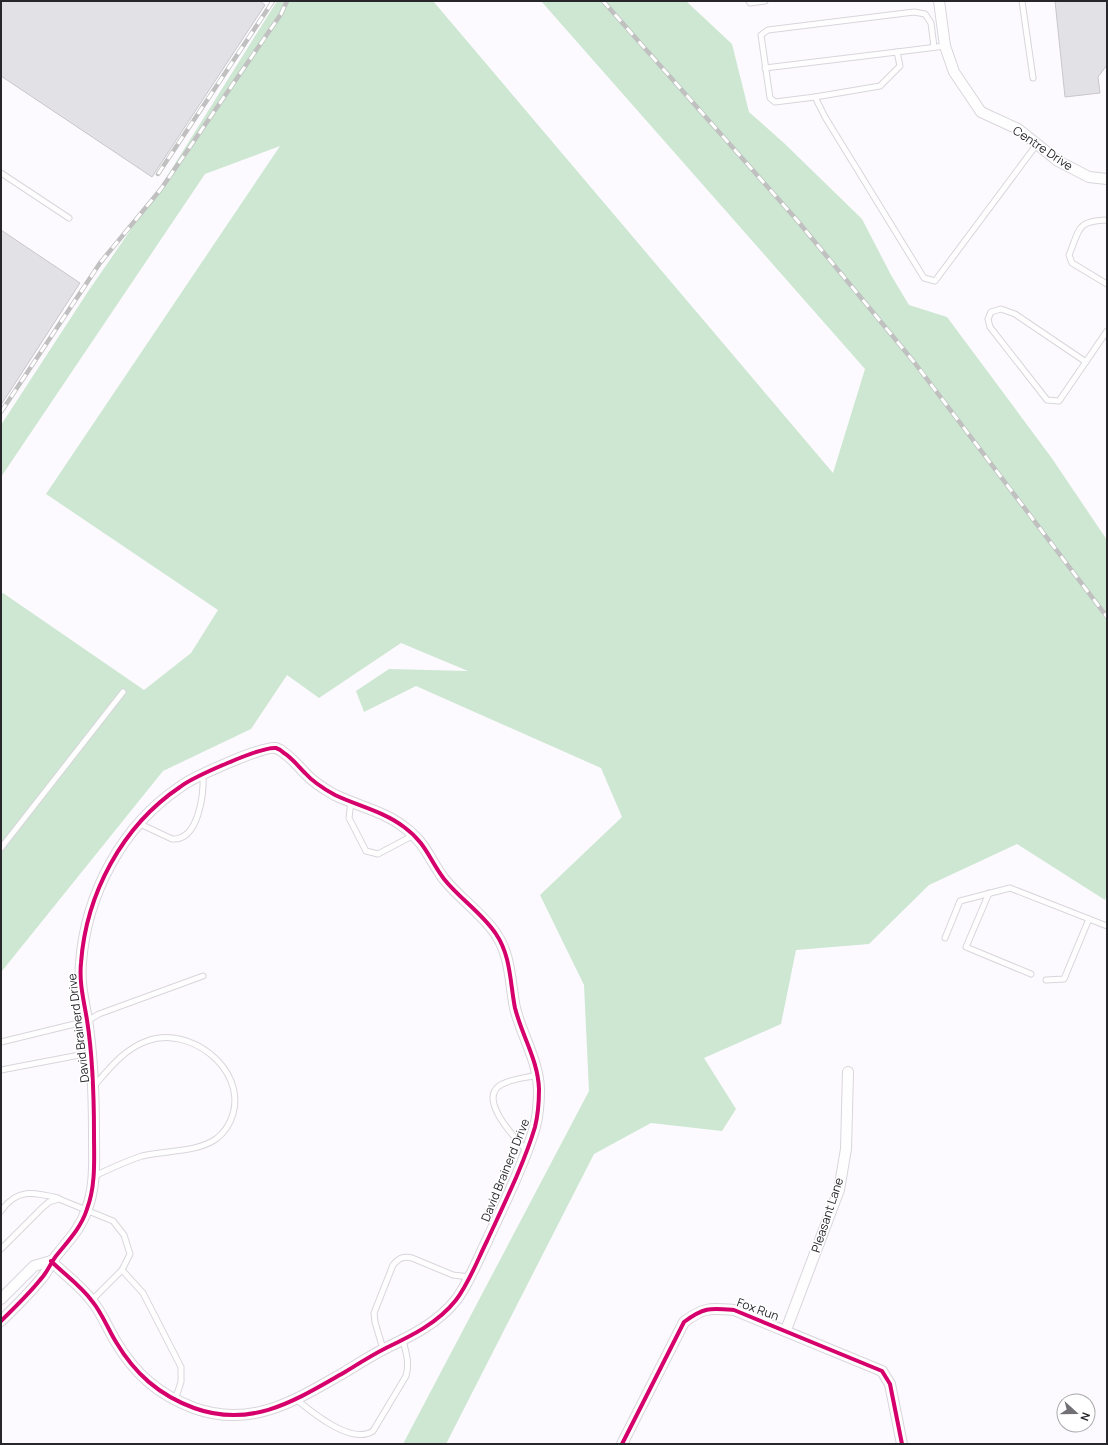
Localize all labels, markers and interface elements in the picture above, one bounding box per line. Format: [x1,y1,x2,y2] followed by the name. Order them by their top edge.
[1010,122,1076,174] street label: Centre Drive
[63,973,93,1083] street label: David Brainerd Drive
[477,1116,533,1224] street label: David Brainerd Drive
[807,1175,847,1255] street label: Pleasant Lane
[735,1294,781,1324] street label: Fox Run
[1056,1393,1096,1433] north arrow
[1077,1410,1094,1423] text: N

